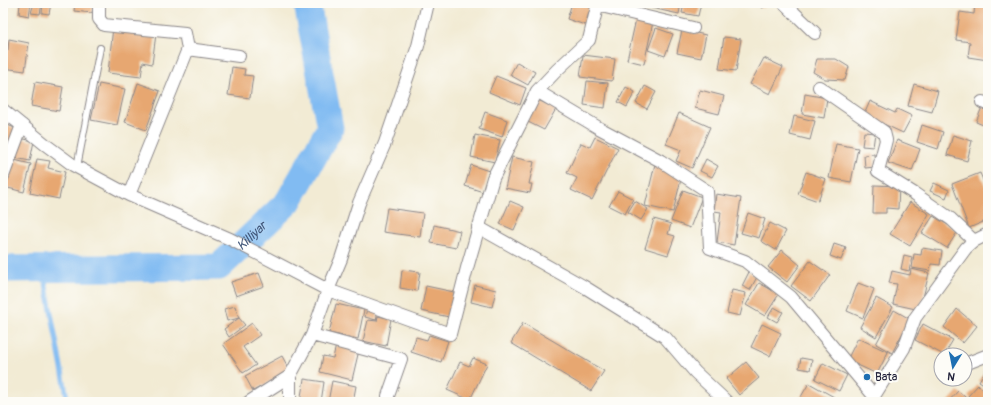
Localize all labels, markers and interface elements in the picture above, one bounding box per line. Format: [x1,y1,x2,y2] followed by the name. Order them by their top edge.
[234,217,272,254] water label: Killiyar
[933,347,973,387] north arrow
[946,369,956,383] text: N
[875,370,898,385] place label: Bata
[862,372,872,382] marker: Bata

